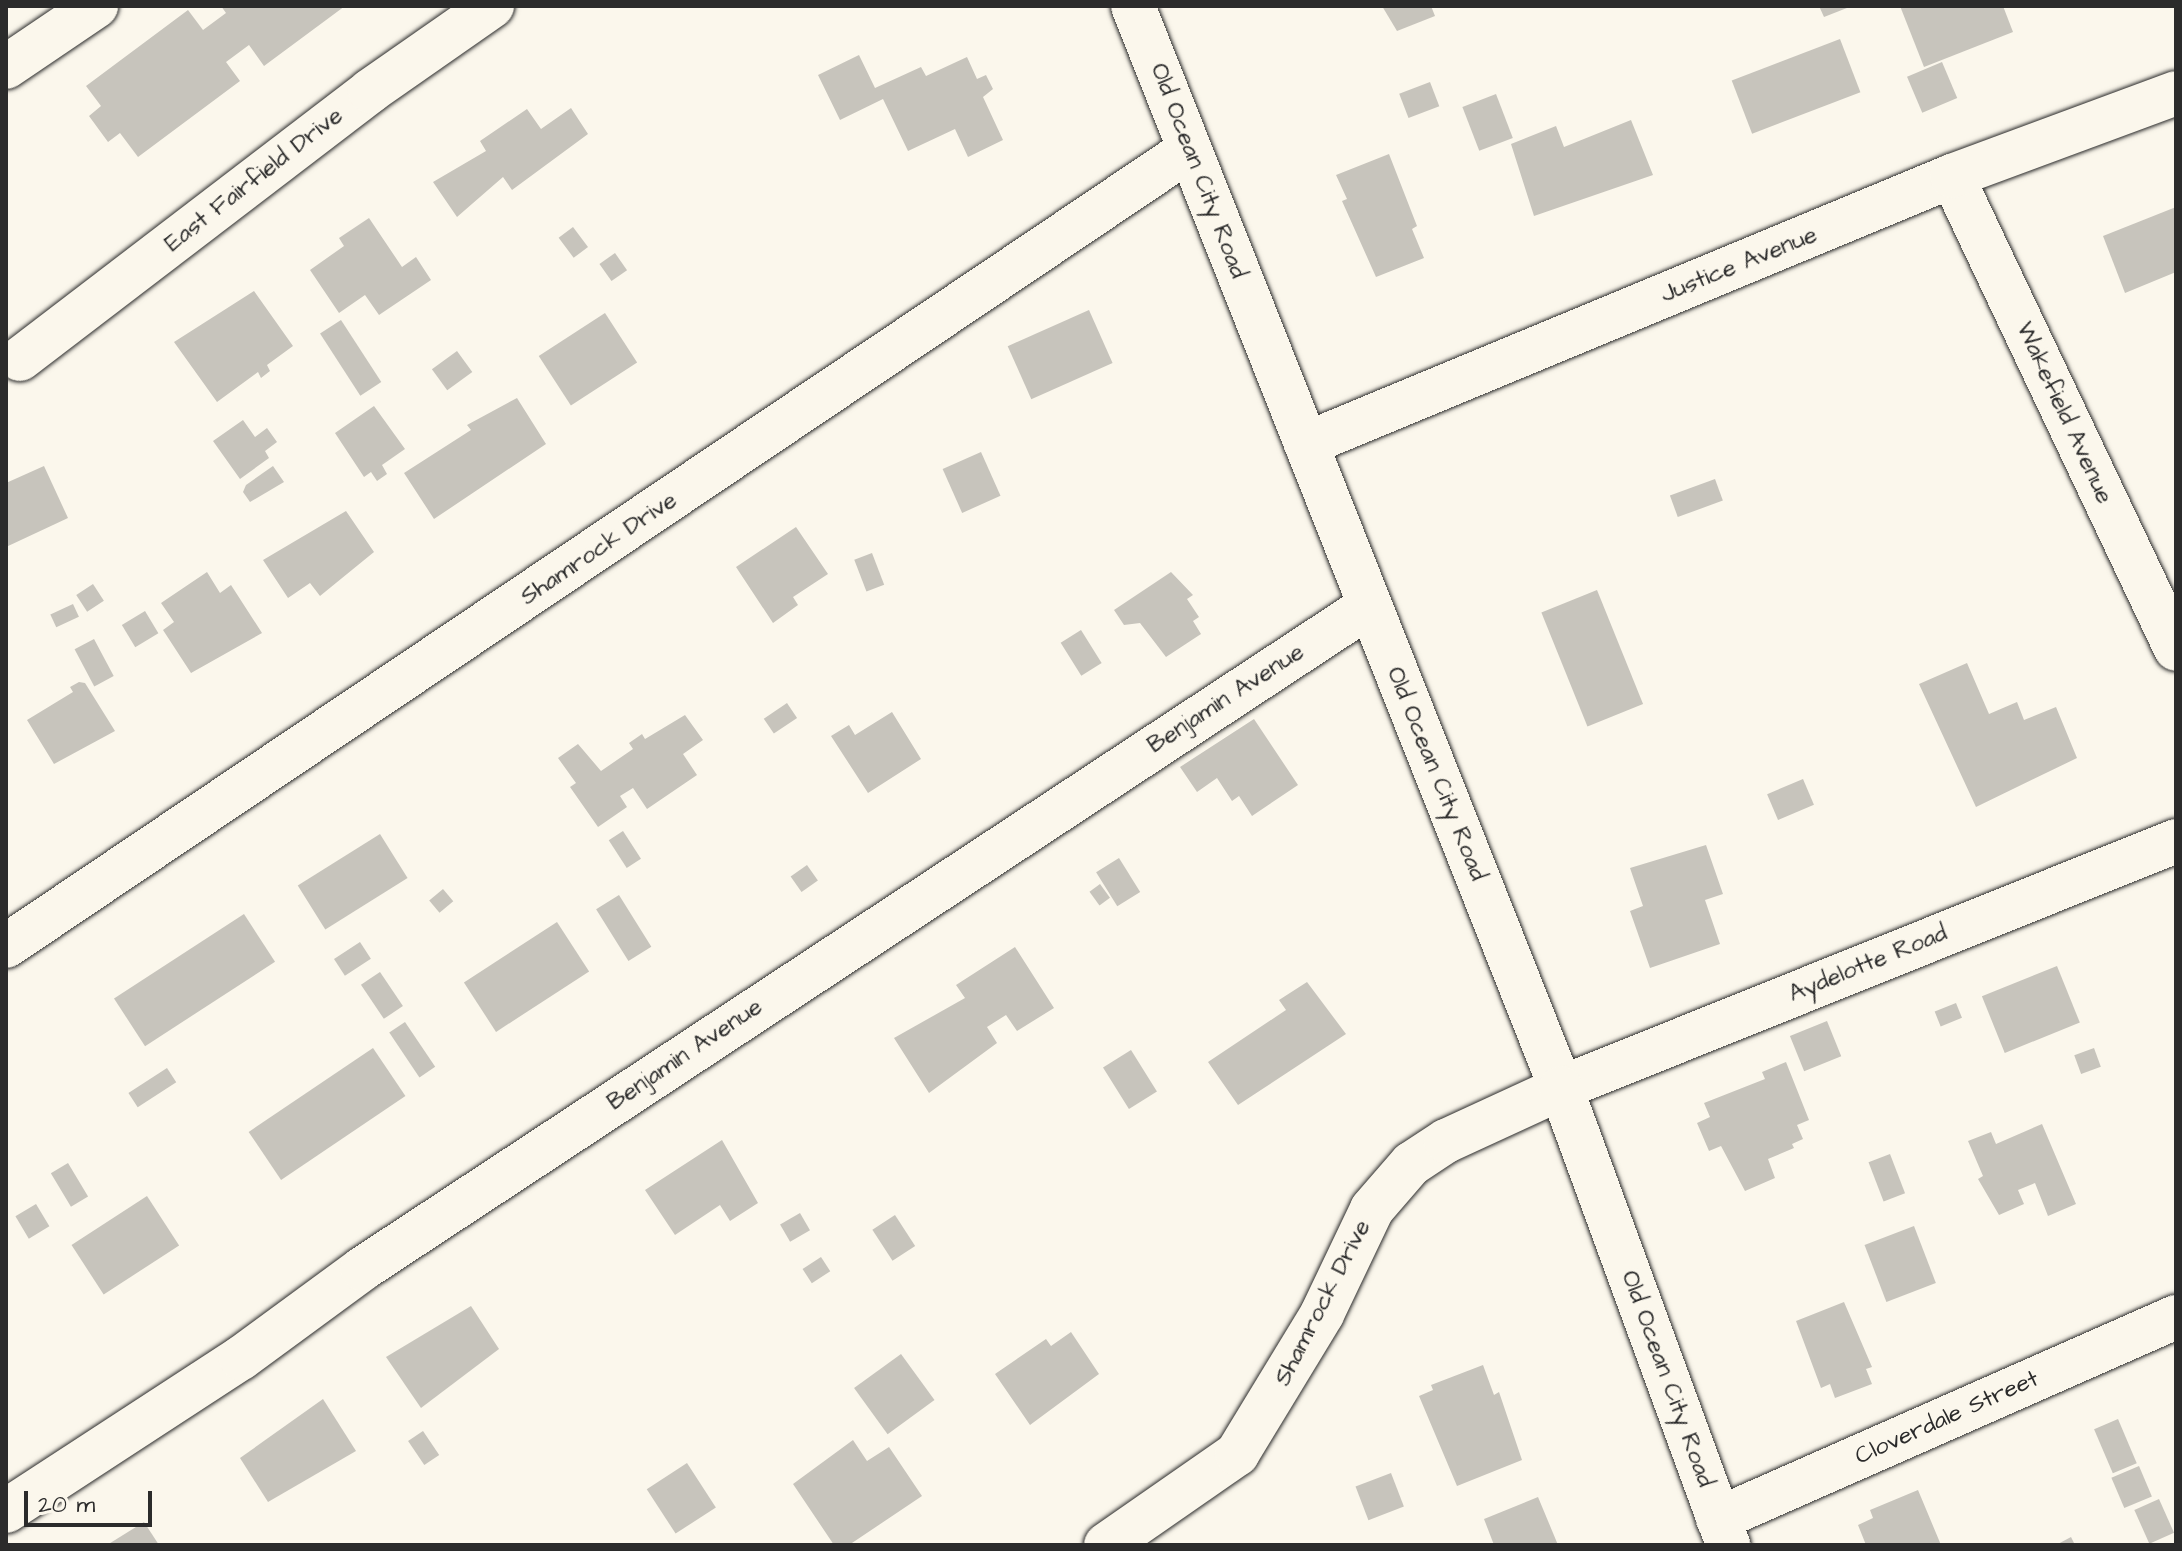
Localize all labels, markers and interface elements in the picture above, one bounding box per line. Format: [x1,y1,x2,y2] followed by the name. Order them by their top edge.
[1144,59,1252,283] street label: Old Ocean City Road
[159,102,349,258] street label: East Fairfield Drive
[1657,221,1821,309] street label: Justice Avenue
[2009,318,2119,508] street label: Wakefield Avenue
[515,486,683,612] street label: Shamrock Drive
[1142,638,1310,760] street label: Benjamin Avenue
[1380,663,1492,885] street label: Old Ocean City Road
[1785,919,1951,1009] street label: Aydelotte Road
[602,993,768,1117] street label: Benjamin Avenue
[1269,1215,1377,1391] street label: Shamrock Drive
[1614,1267,1720,1491] street label: Old Ocean City Road
[1851,1365,2043,1471] street label: Cloverdale Street
[28,1475,156,1525] scale bar
[38,1488,95,1522] text: 20 m

